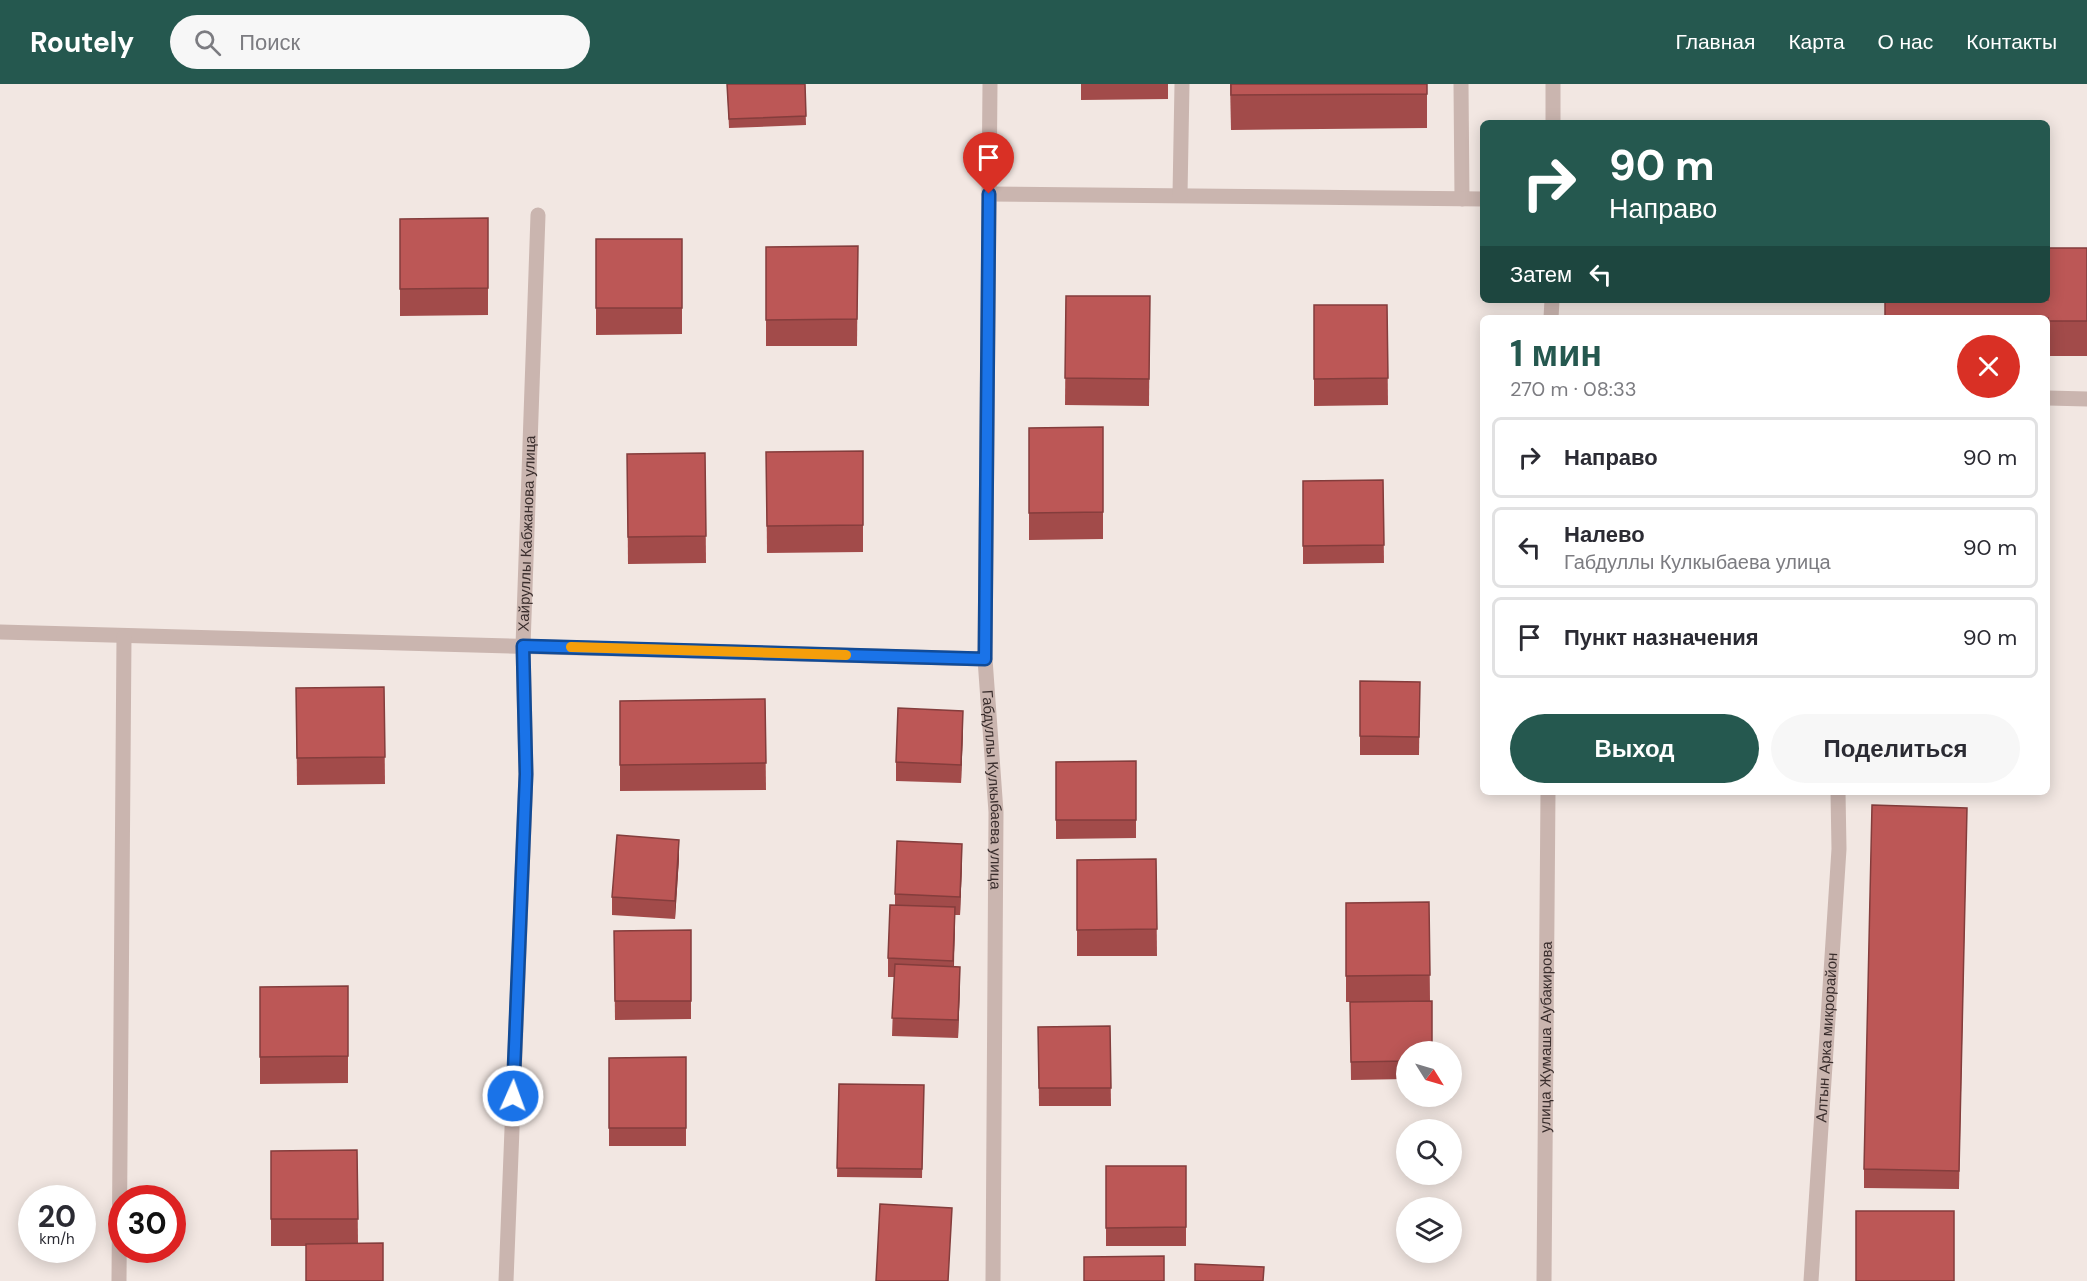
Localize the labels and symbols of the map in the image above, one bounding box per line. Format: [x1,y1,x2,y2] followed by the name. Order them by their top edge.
[963,132,1014,194] pin
[514,434,540,632] street label: Хайруллы Кабжанова улица
[977,689,1006,890] street label: Габдуллы Кулкыбаева улица
[1535,941,1557,1133] street label: улица Жумаша Аубакирова
[1811,952,1842,1123] street label: Алтын Арка микрорайон
[1396,1041,1462,1107] north arrow
[481,1064,545,1128] position arrow
[108,1185,186,1263] speed limit sign: 30

